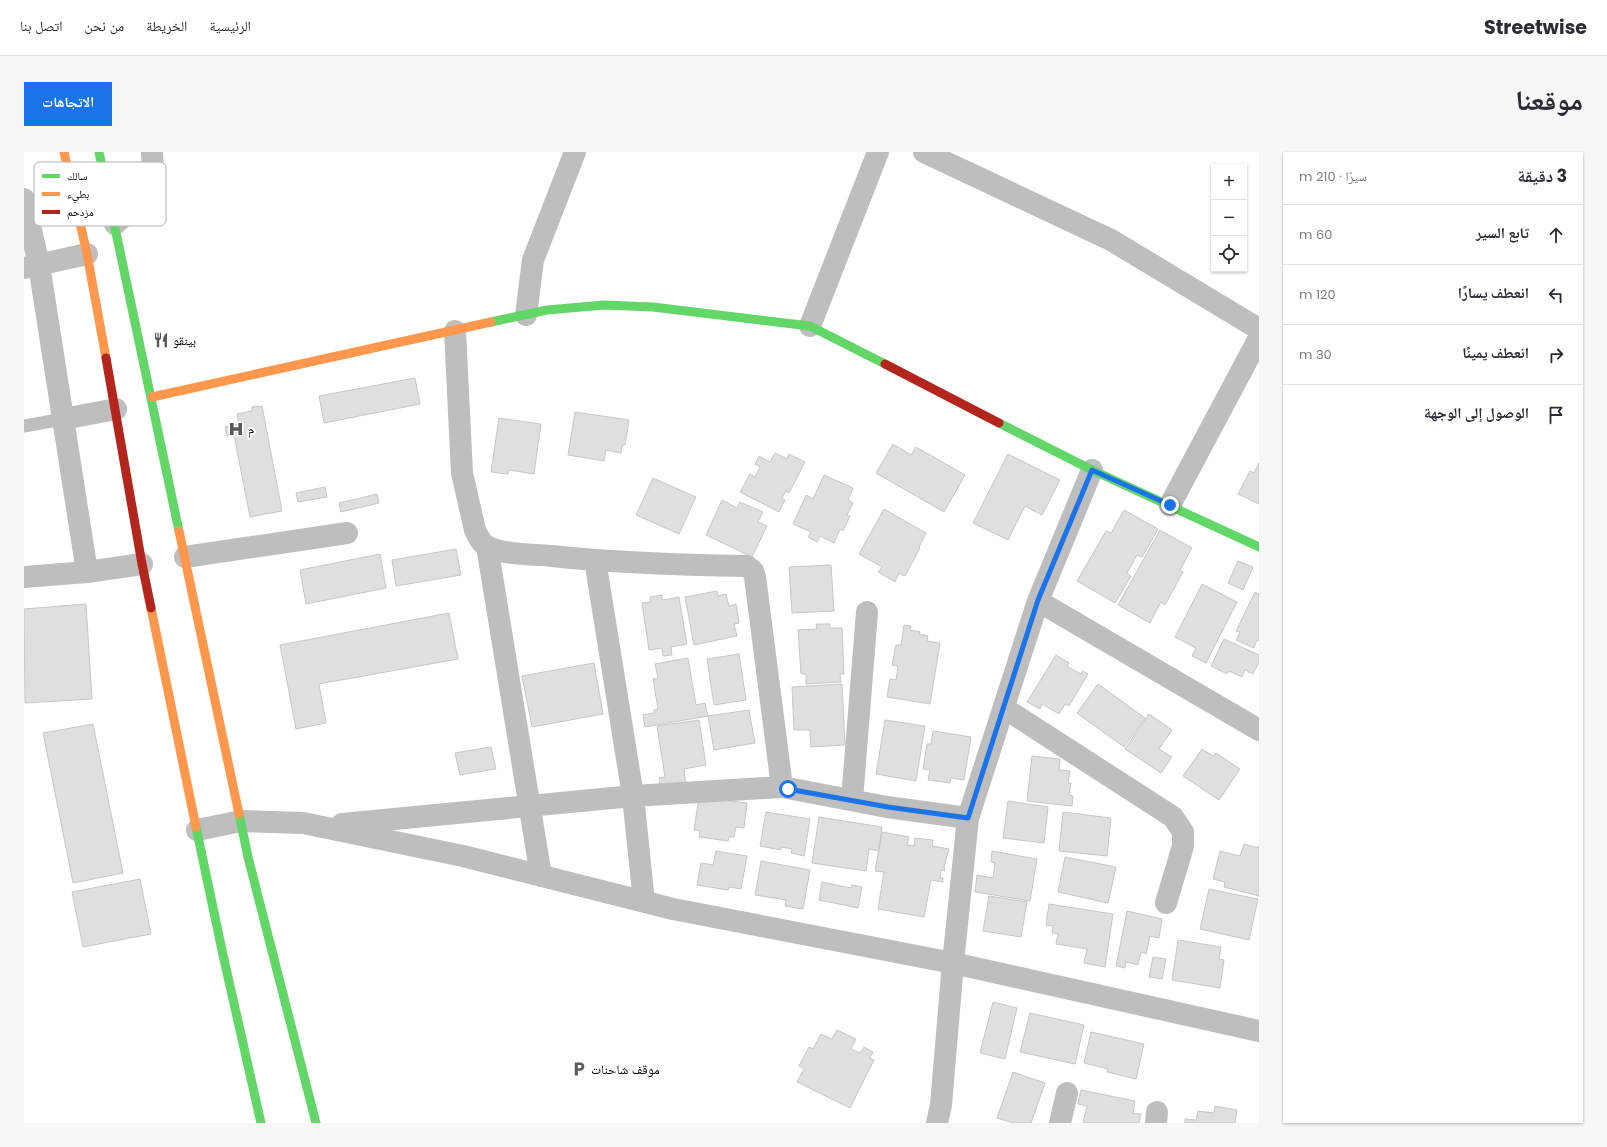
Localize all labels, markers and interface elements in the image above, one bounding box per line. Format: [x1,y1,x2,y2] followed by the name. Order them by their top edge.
[1484,14,1587,41] text: Streetwise
[20,16,63,36] text: اتصل بنا
[85,16,124,36] text: من نحن
[146,16,187,36] text: الخريطة
[209,16,251,36] text: الرئيسية
[1515,81,1583,120] text: موقعنا
[24,82,112,126] button: الاتجاهات
[34,162,166,226] legend
[1211,164,1247,272] map controls
[1211,164,1247,200] button: +
[1517,164,1567,188] text: 3 دقيقة
[1299,167,1367,186] text: سيرًا · 210 m
[67,168,87,184] text: سالك
[67,186,89,203] text: بطيء
[1211,200,1247,236] button: −
[67,204,94,220] text: مزدحم
[1476,222,1529,243] text: تابع السير
[1545,224,1567,246] icon: ahead
[1299,225,1332,244] text: 60 m
[1211,236,1247,272] button: locate
[1458,282,1529,303] text: انعطف يسارًا
[1545,284,1567,306] icon: left
[1299,285,1336,304] text: 120 m
[152,331,170,349] restaurant icon: بينقو
[173,331,196,350] place label: بينقو
[1462,342,1529,363] text: انعطف يمينًا
[1545,344,1567,366] icon: right
[1299,345,1332,364] text: 30 m
[1424,402,1529,423] text: الوصول إلى الوجهة
[1545,404,1567,426] icon: arrive
[227,420,245,438] hospital icon: م
[248,420,254,439] place label: م
[1161,496,1179,514] route end
[779,780,797,798] route start
[570,1060,588,1078] parking icon: موقف شاحنات
[591,1060,660,1079] place label: موقف شاحنات

